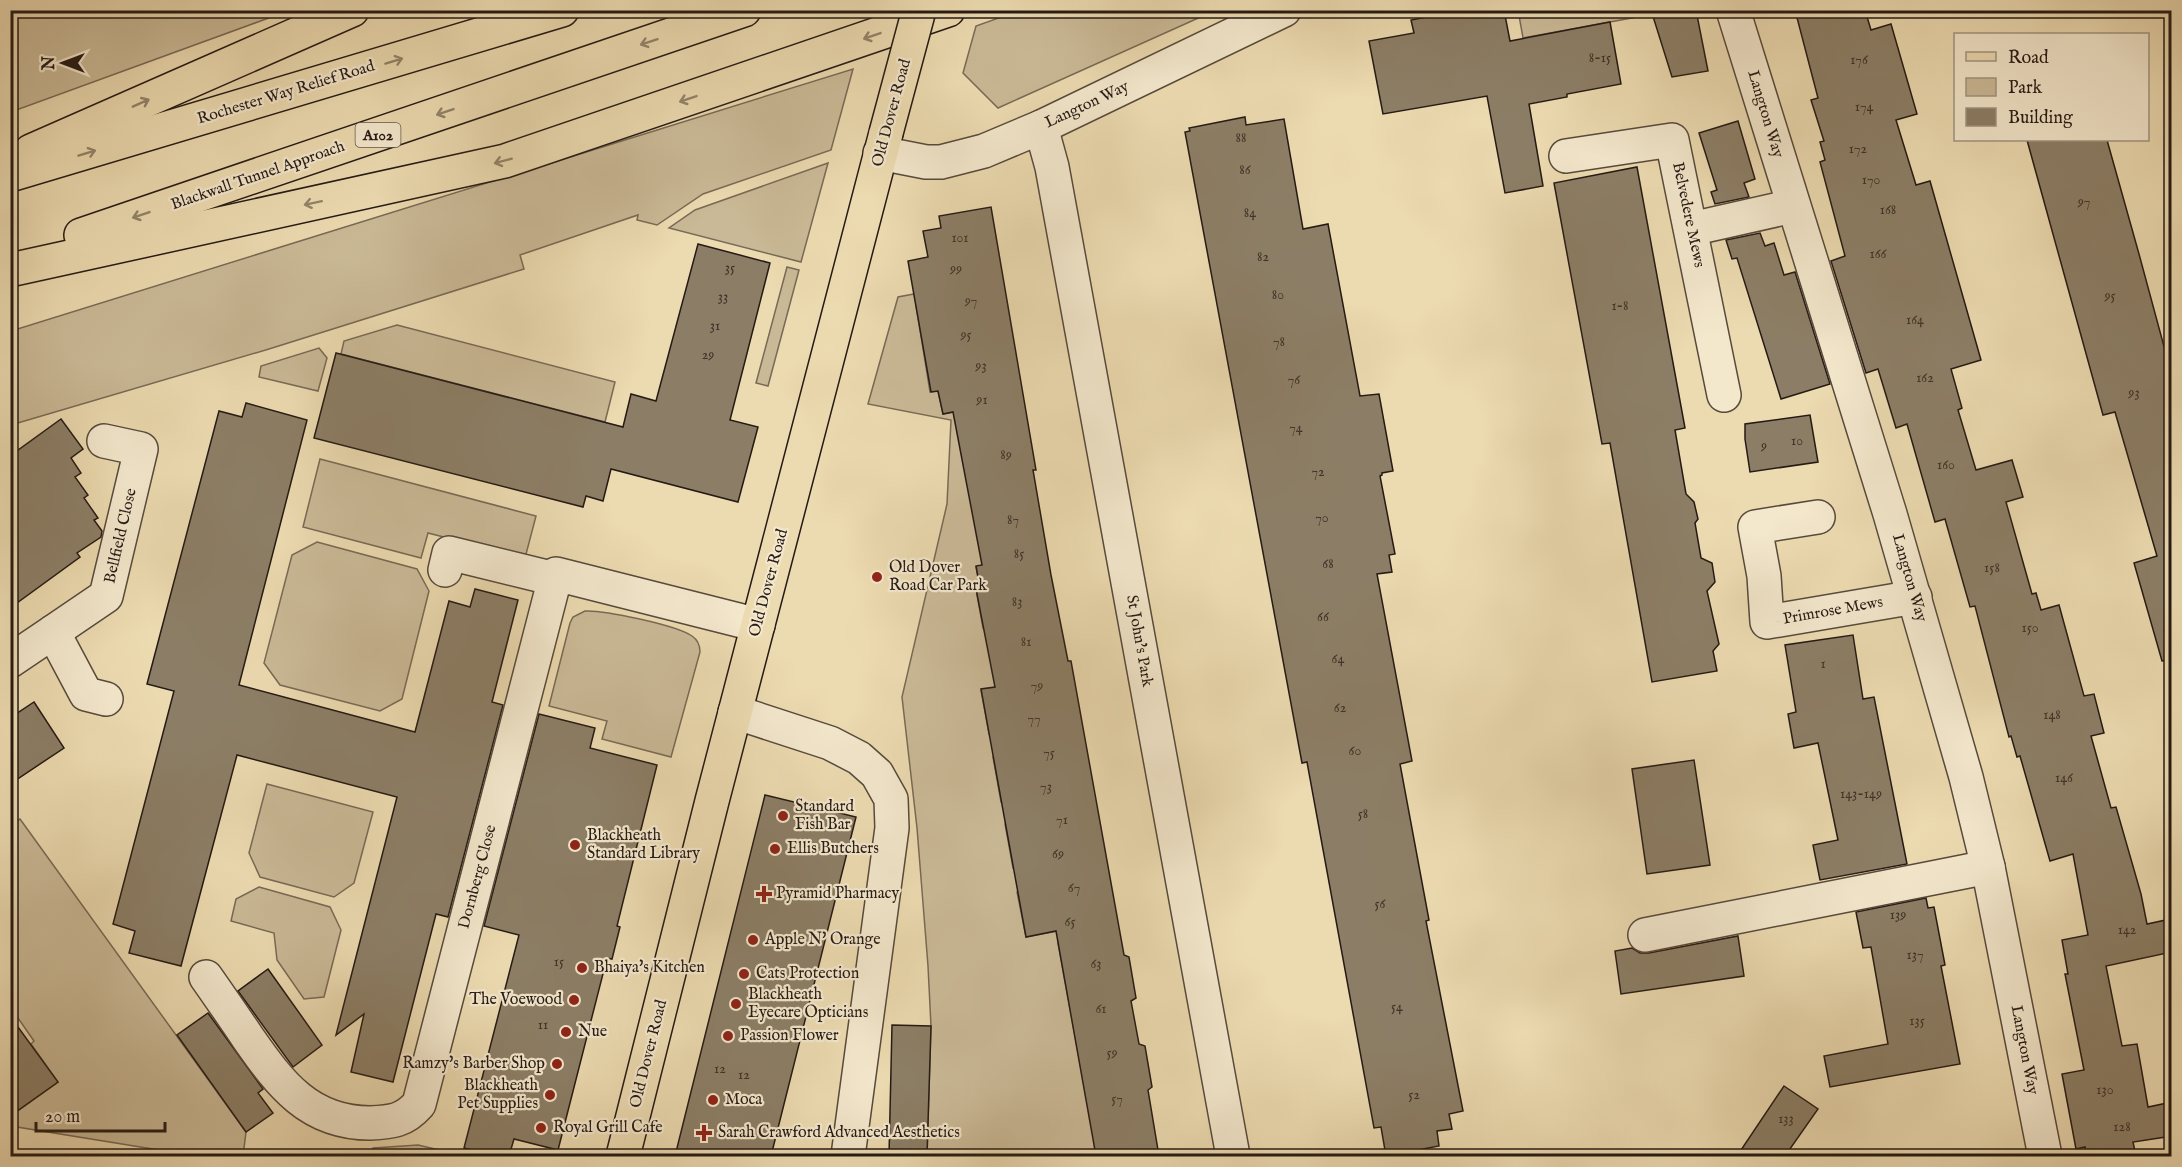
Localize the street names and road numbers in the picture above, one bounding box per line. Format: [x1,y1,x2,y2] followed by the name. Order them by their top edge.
[195,56,378,130] street label: Rochester Way Relief Road
[868,56,916,169] street label: Old Dover Road
[1742,68,1788,160] street label: Langton Way
[1042,77,1132,133] street label: Langton Way
[356,123,400,147] road number: A102
[168,137,348,215] street label: Blackwall Tunnel Approach
[1667,160,1709,270] street label: Belvedere Mews
[100,486,142,586] street label: Bellfield Close
[745,526,793,639] street label: Old Dover Road
[1887,532,1931,624] street label: Langton Way
[1781,592,1885,630] street label: Primrose Mews
[1121,594,1157,689] street label: St John's Park
[454,823,502,931] street label: Dornberg Close
[626,997,672,1110] street label: Old Dover Road
[2006,1004,2042,1096] street label: Langton Way

